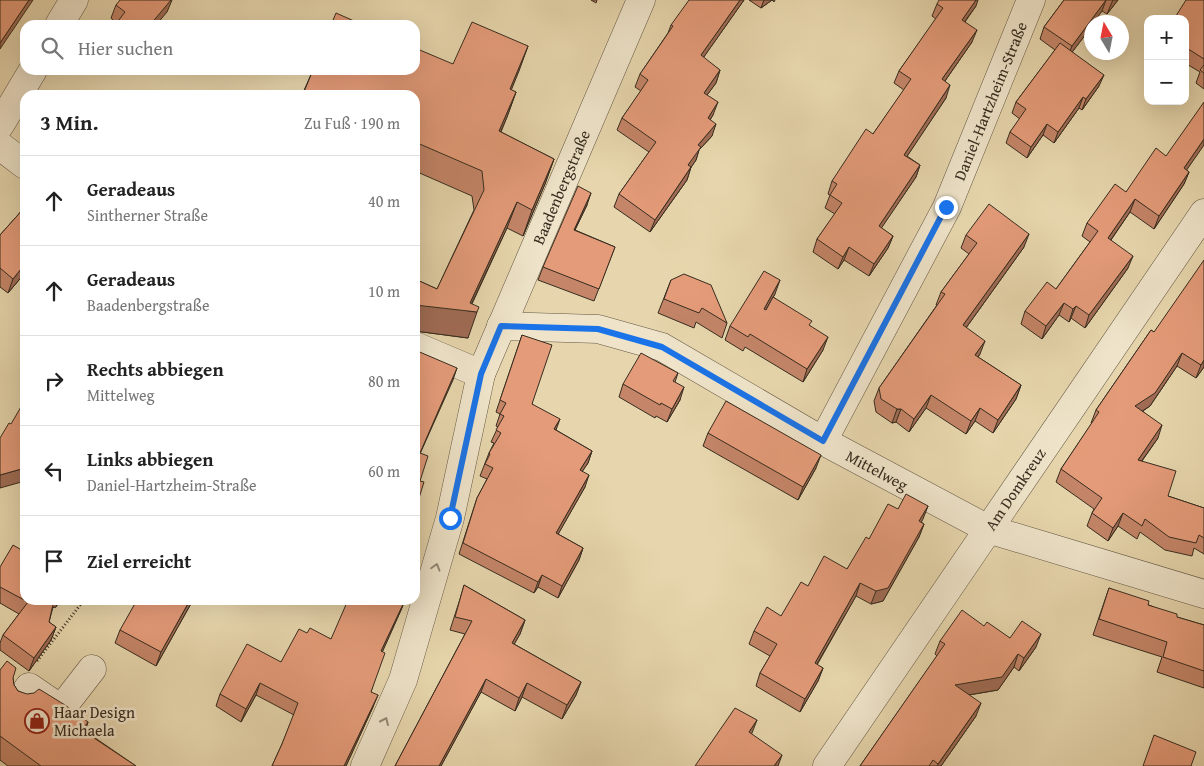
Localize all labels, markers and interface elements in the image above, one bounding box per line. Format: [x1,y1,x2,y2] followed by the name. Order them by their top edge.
[1084,15,1129,60] north arrow
[1144,15,1189,105] map controls
[1144,15,1189,60] button: +
[947,18,1033,184] street label: Daniel-Hartzheim-Straße
[20,20,420,75] search box
[38,34,66,62] icon: search
[78,34,173,62] text: Hier suchen
[1144,60,1189,105] button: −
[40,107,98,138] text: 3 Min.
[304,111,400,135] text: Zu Fuß · 190 m
[526,126,596,248] street label: Baadenbergstraße
[87,175,175,203] text: Geradeaus
[40,187,68,215] icon: ahead
[368,189,400,213] text: 40 m
[935,196,958,219] route end
[87,203,208,227] text: Sintherner Straße
[87,265,175,293] text: Geradeaus
[40,277,68,305] icon: ahead
[368,279,400,303] text: 10 m
[87,293,209,317] text: Baadenbergstraße
[87,355,224,383] text: Rechts abbiegen
[40,367,68,395] icon: right
[368,369,400,393] text: 80 m
[87,383,154,407] text: Mittelweg
[979,443,1051,535] street label: Am Domkreuz
[842,444,912,496] street label: Mittelweg
[87,445,213,473] text: Links abbiegen
[40,457,68,485] icon: left
[368,459,400,483] text: 60 m
[87,473,257,497] text: Daniel-Hartzheim-Straße
[439,507,462,530] route start
[40,547,68,575] icon: arrive
[87,547,191,575] text: Ziel erreicht
[430,564,440,572] one-way arrow
[54,700,135,742] place label: Haar Design Michaela
[24,708,50,734] shop icon: Haar Design Michaela
[378,717,389,726] one-way arrow

